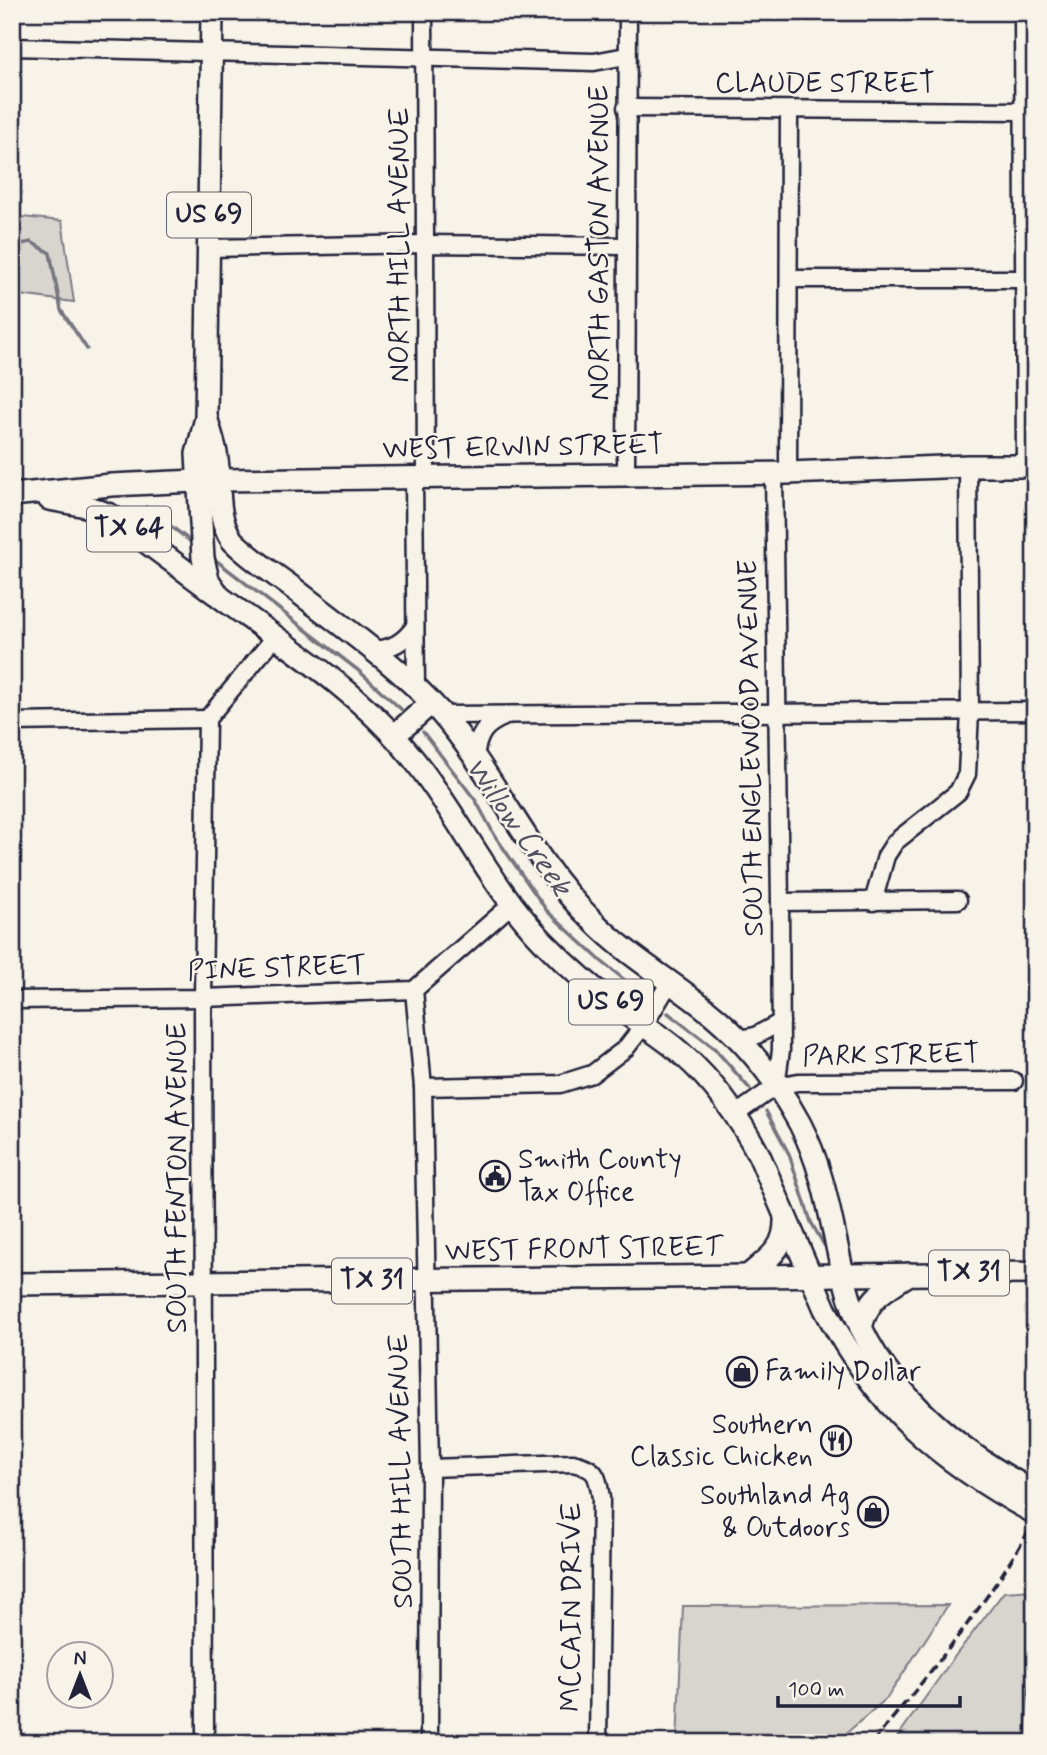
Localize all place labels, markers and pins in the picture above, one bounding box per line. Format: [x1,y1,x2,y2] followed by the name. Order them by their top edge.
[518,1142,682,1211] place label: Smith County Tax Office
[478,1159,512,1193] public building icon: Smith County Tax Office
[765,1354,921,1391] place label: Family Dollar
[725,1355,759,1389] shop icon: Family Dollar
[630,1407,813,1476] place label: Southern Classic Chicken
[819,1424,853,1458] restaurant icon: Southern Classic Chicken
[700,1478,850,1547] place label: Southland Ag & Outdoors
[856,1495,890,1529] shop icon: Southland Ag & Outdoors

